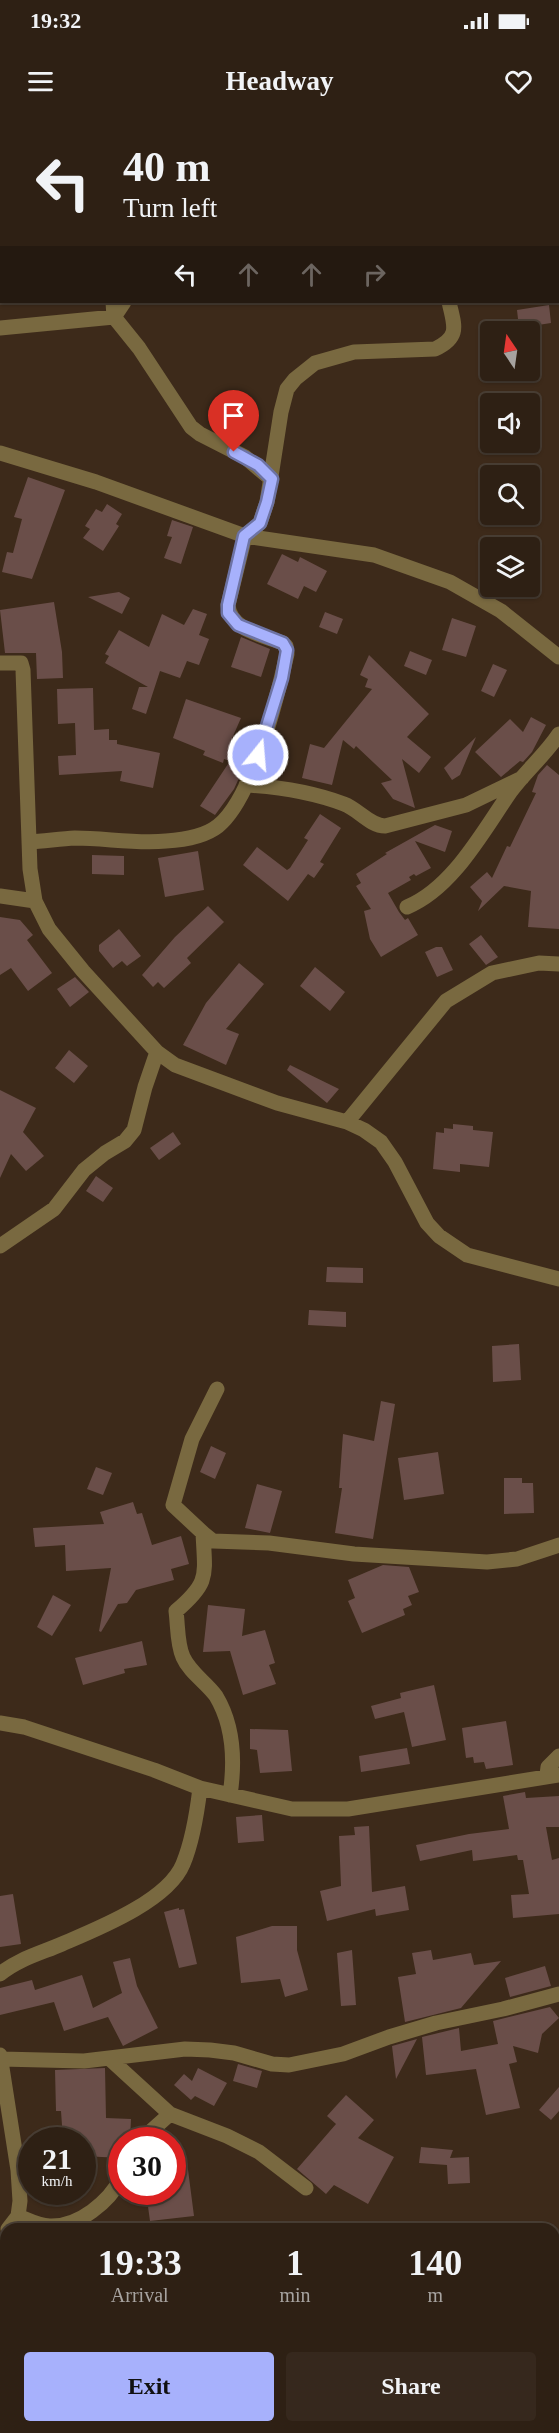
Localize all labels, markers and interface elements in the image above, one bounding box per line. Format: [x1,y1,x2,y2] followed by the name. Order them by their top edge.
[30,8,81,33] text: 19:32
[24,65,57,98] icon: menu
[502,65,535,98] icon: heart
[226,66,334,96] text: Headway
[24,144,102,222] icon: left
[123,144,211,190] text: 40 m
[123,193,217,223] text: Turn left
[169,258,202,291] icon: left
[232,258,265,291] icon: ahead
[295,258,328,291] icon: ahead
[358,258,391,291] icon: right
[480,321,540,381] north arrow
[480,321,540,597] map controls
[208,390,259,452] pin
[480,393,540,453] button: sound
[217,399,250,432] icon: arrive
[480,465,540,525] button: search
[480,537,540,597] button: layers
[226,723,290,787] position arrow
[108,2127,186,2205] speed limit sign: 30
[42,2142,72,2175] text: 21
[42,2173,72,2189] text: km/h
[98,2243,182,2283] text: 19:33
[286,2243,304,2283] text: 1
[408,2243,462,2283] text: 140
[111,2284,169,2306] text: Arrival
[279,2284,311,2306] text: min
[428,2284,443,2306] text: m
[24,2352,274,2421] button: Exit
[286,2352,536,2421] button: Share

